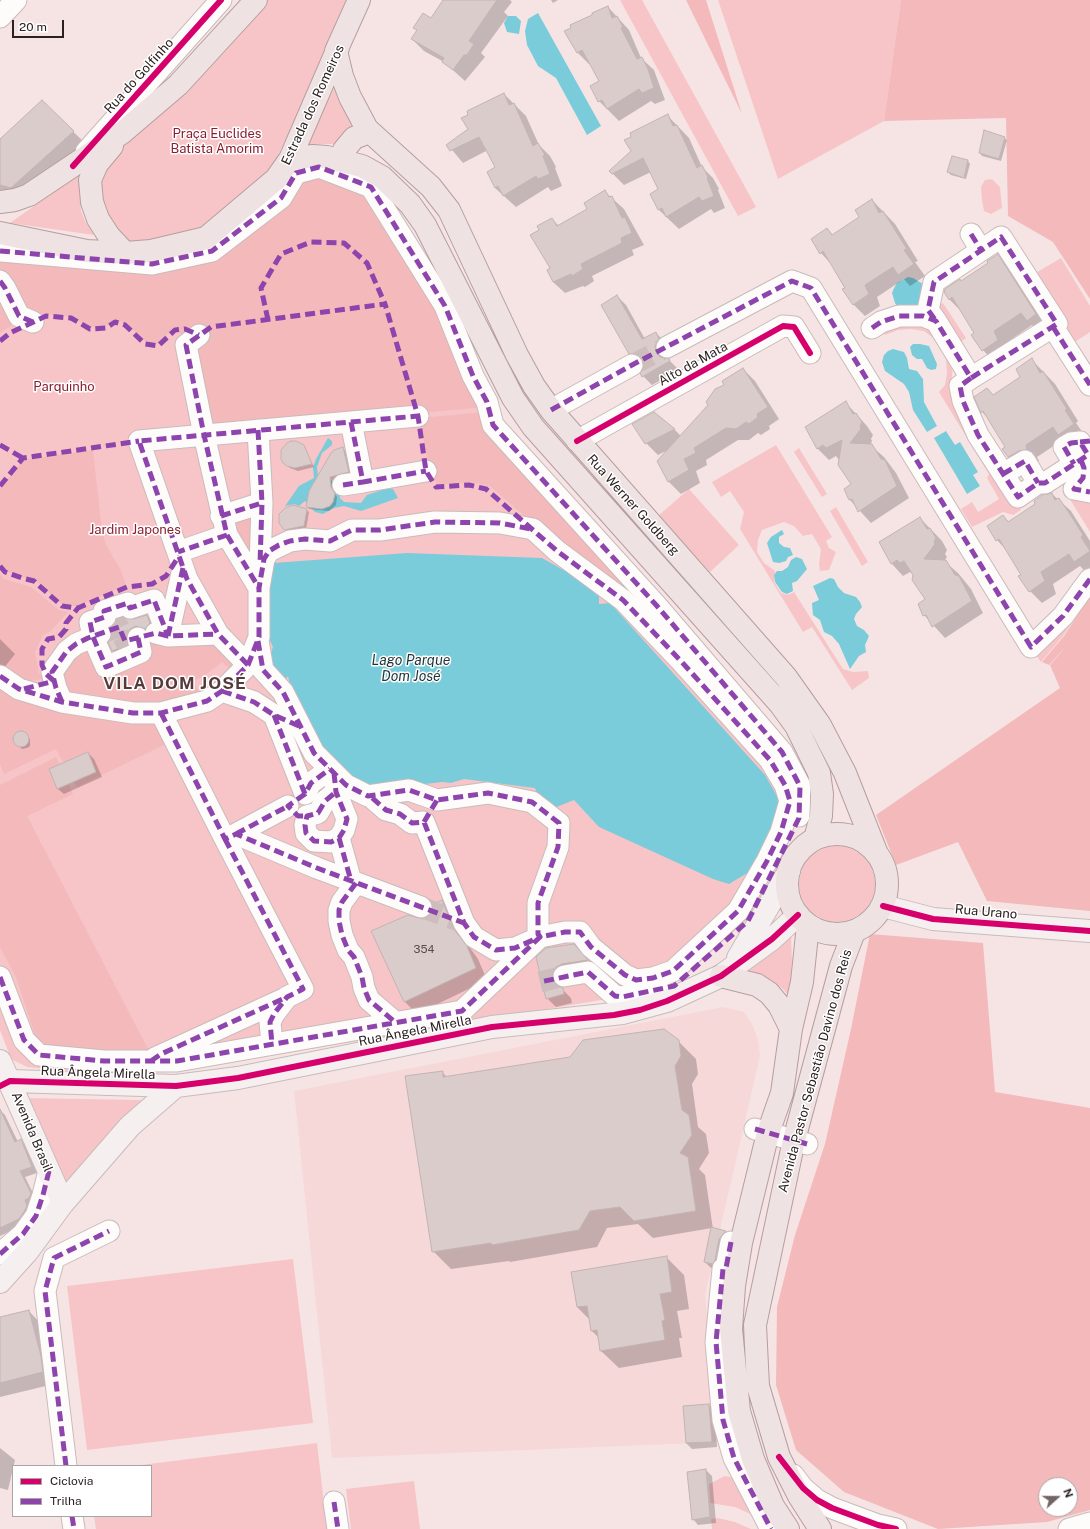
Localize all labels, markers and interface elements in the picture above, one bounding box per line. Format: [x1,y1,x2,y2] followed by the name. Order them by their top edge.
[14,12,66,38] scale bar
[19,20,47,34] text: 20 m
[101,35,177,117] street label: Rua do Golfinho
[278,42,348,168] street label: Estrada dos Romeiros
[170,126,264,157] park label: Praça Euclides Batista Amorim
[656,339,730,389] street label: Alto da Mata
[33,379,95,395] park label: Parquinho
[584,451,682,559] street label: Rua Werner Goldberg
[89,522,181,538] park label: Jardim Japones
[372,653,450,686] water label: Lago Parque Dom José
[103,674,247,694] district label: VILA DOM JOSÉ
[954,902,1018,922] street label: Rua Urano
[414,943,434,957] house number: 354
[775,948,855,1194] street label: Avenida Pastor Sebastião Davino dos Reis
[357,1012,473,1050] street label: Rua Ângela Mirella
[40,1063,156,1083] street label: Rua Ângela Mirella
[8,1090,56,1174] street label: Avenida Brasil
[12,1465,152,1517] legend
[50,1474,93,1488] text: Ciclovia
[1038,1477,1078,1517] north arrow
[1061,1487,1075,1499] text: N
[50,1494,82,1508] text: Trilha

